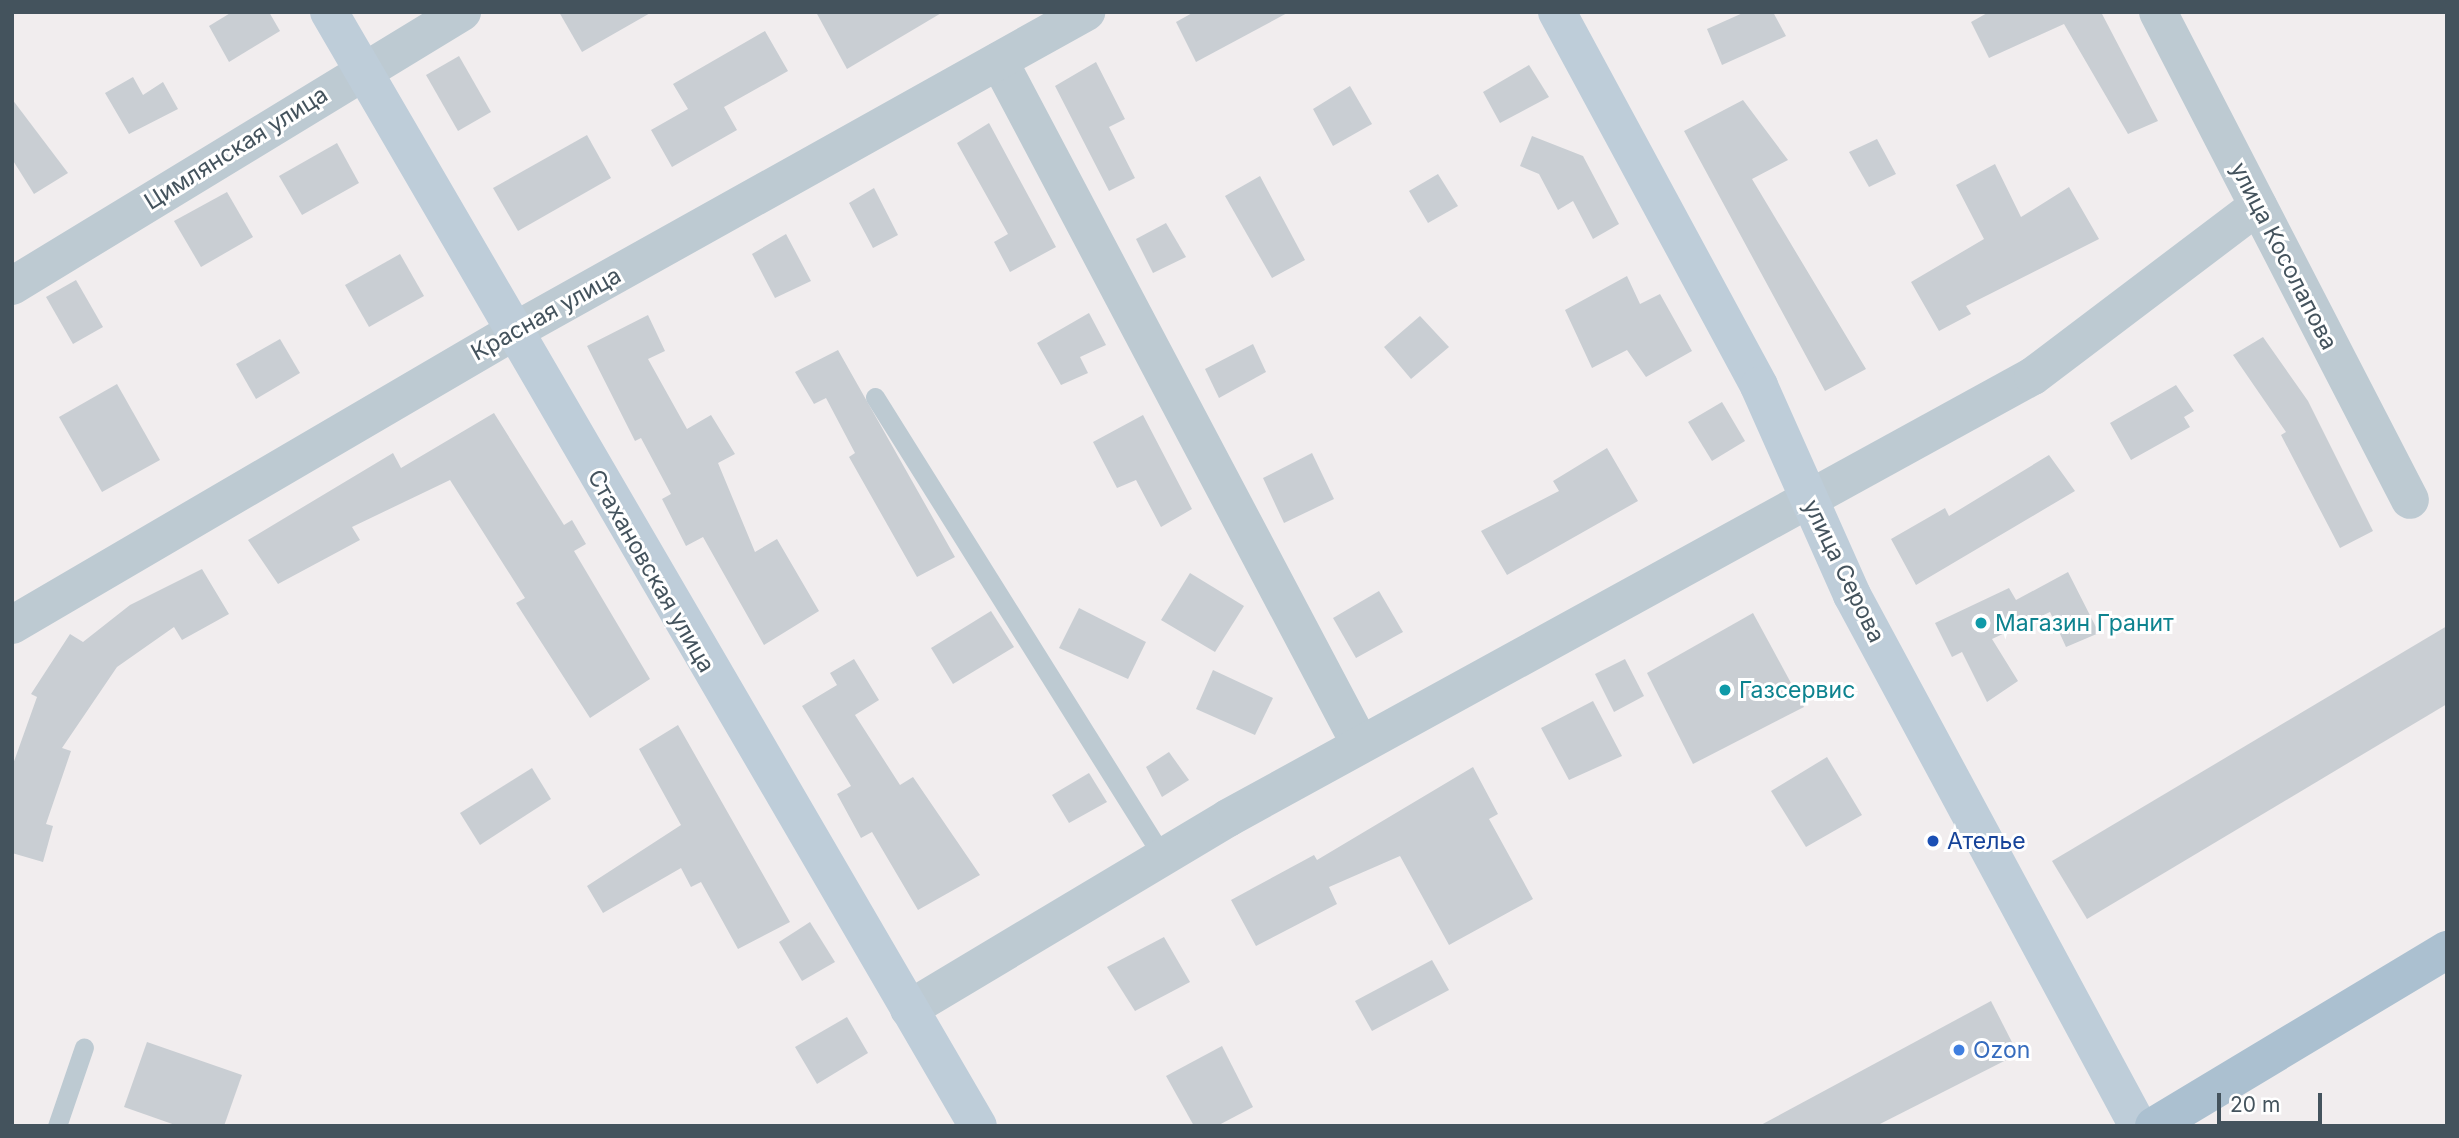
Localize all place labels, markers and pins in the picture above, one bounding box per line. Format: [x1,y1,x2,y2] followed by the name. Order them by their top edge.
[1995,609,2174,637] place label: Магазин Гранит
[1973,615,1989,631] marker: Магазин Гранит
[1739,676,1855,704] place label: Газсервис
[1717,682,1733,698] marker: Газсервис
[1947,827,2026,855] place label: Ателье
[1925,833,1941,849] marker: Ателье
[1973,1036,2030,1064] place label: Ozon
[1951,1042,1967,1058] marker: Ozon

